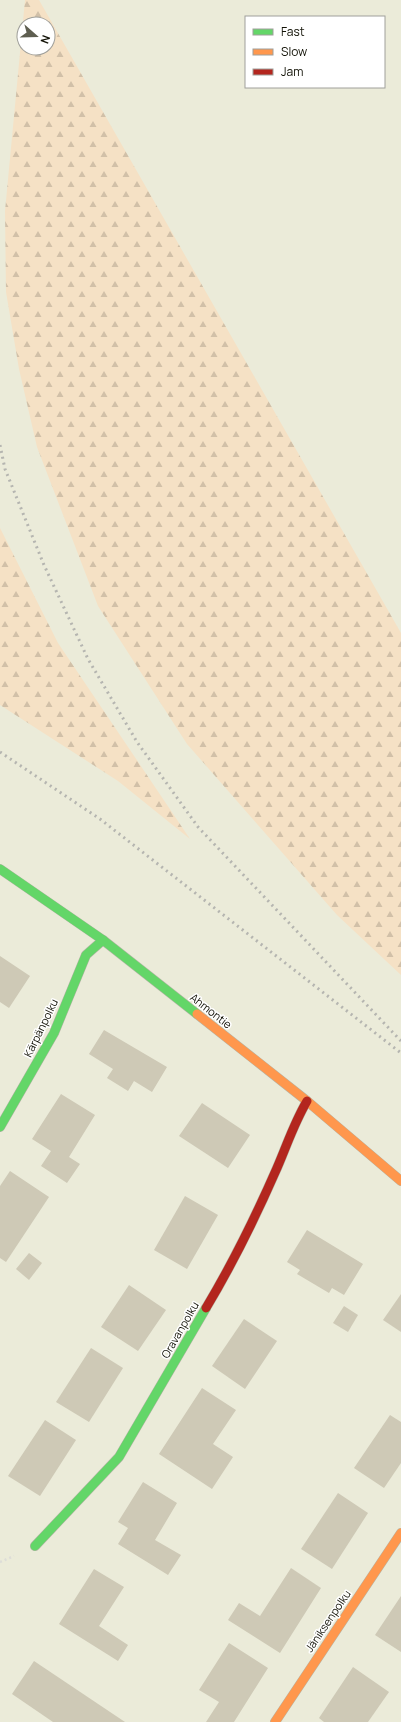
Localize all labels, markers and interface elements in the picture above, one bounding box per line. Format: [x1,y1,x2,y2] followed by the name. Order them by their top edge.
[16,16,56,56] north arrow
[245,16,385,88] legend
[281,23,305,40] text: Fast
[37,33,54,46] text: N
[281,43,307,60] text: Slow
[281,63,303,80] text: Jam
[187,990,236,1032] street label: Ahmontie
[20,996,61,1060] street label: Kärpänpolku
[157,1299,202,1361] street label: Oravanpolku
[301,1587,354,1655] street label: Jäniksenpolku

